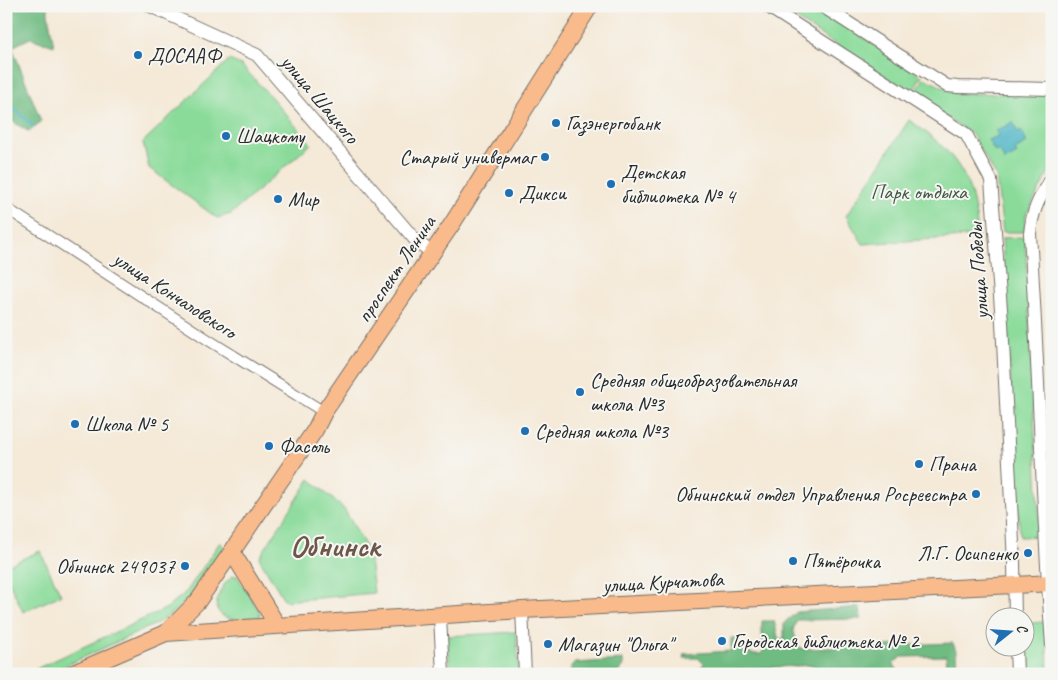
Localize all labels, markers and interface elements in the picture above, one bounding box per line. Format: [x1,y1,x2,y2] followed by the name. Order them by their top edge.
[148,42,223,68] place label: ДОСААФ
[274,48,366,150] street label: улица Шацкого
[132,49,144,61] marker: ДОСААФ
[566,110,661,137] place label: Газэнергобанк
[550,117,562,129] marker: Газэнергобанк
[236,123,306,149] place label: Шацкому
[220,130,232,142] marker: Шацкому
[400,144,538,170] place label: Старый универмаг
[539,151,551,163] marker: Старый универмаг
[621,159,737,209] place label: Детская библиотека № 4
[605,178,617,190] marker: Детская библиотека № 4
[871,179,969,205] park label: Парк отдыха
[519,180,568,206] place label: Дикси
[288,186,320,212] place label: Мир
[503,187,515,199] marker: Дикси
[272,193,284,205] marker: Мир
[351,209,442,327] street label: проспект Ленина
[962,220,994,322] street label: улица Победы
[107,244,244,346] street label: улица Кончаловского
[590,367,798,417] place label: Средняя общеобразовательная школа №3
[574,386,586,398] marker: Средняя общеобразовательная школа №3
[85,411,170,437] place label: Школа № 5
[69,418,81,430] marker: Школа № 5
[535,418,670,444] place label: Средняя школа №3
[519,425,531,437] marker: Средняя школа №3
[279,433,331,459] place label: Фасоль
[263,440,275,452] marker: Фасоль
[929,451,977,477] place label: Прана
[913,458,925,470] marker: Прана
[675,481,968,507] place label: Обнинский отдел Управления Росреестра
[970,488,982,500] marker: Обнинский отдел Управления Росреестра
[290,526,383,565] district label: Обнинск
[917,540,1020,566] place label: Л.Г. Осипенко
[1022,547,1034,559] marker: Л.Г. Осипенко
[803,548,882,574] place label: Пятёрочка
[56,553,177,579] place label: Обнинск 249037
[787,555,799,567] marker: Пятёрочка
[179,560,191,572] marker: Обнинск 249037
[600,566,726,598] street label: улица Курчатова
[986,608,1036,658] north arrow
[1013,623,1032,636] text: С
[732,628,920,654] place label: Городская библиотека № 2
[558,631,676,657] place label: Магазин "Ольга"
[716,635,728,647] marker: Городская библиотека № 2
[542,638,554,650] marker: Магазин "Ольга"

